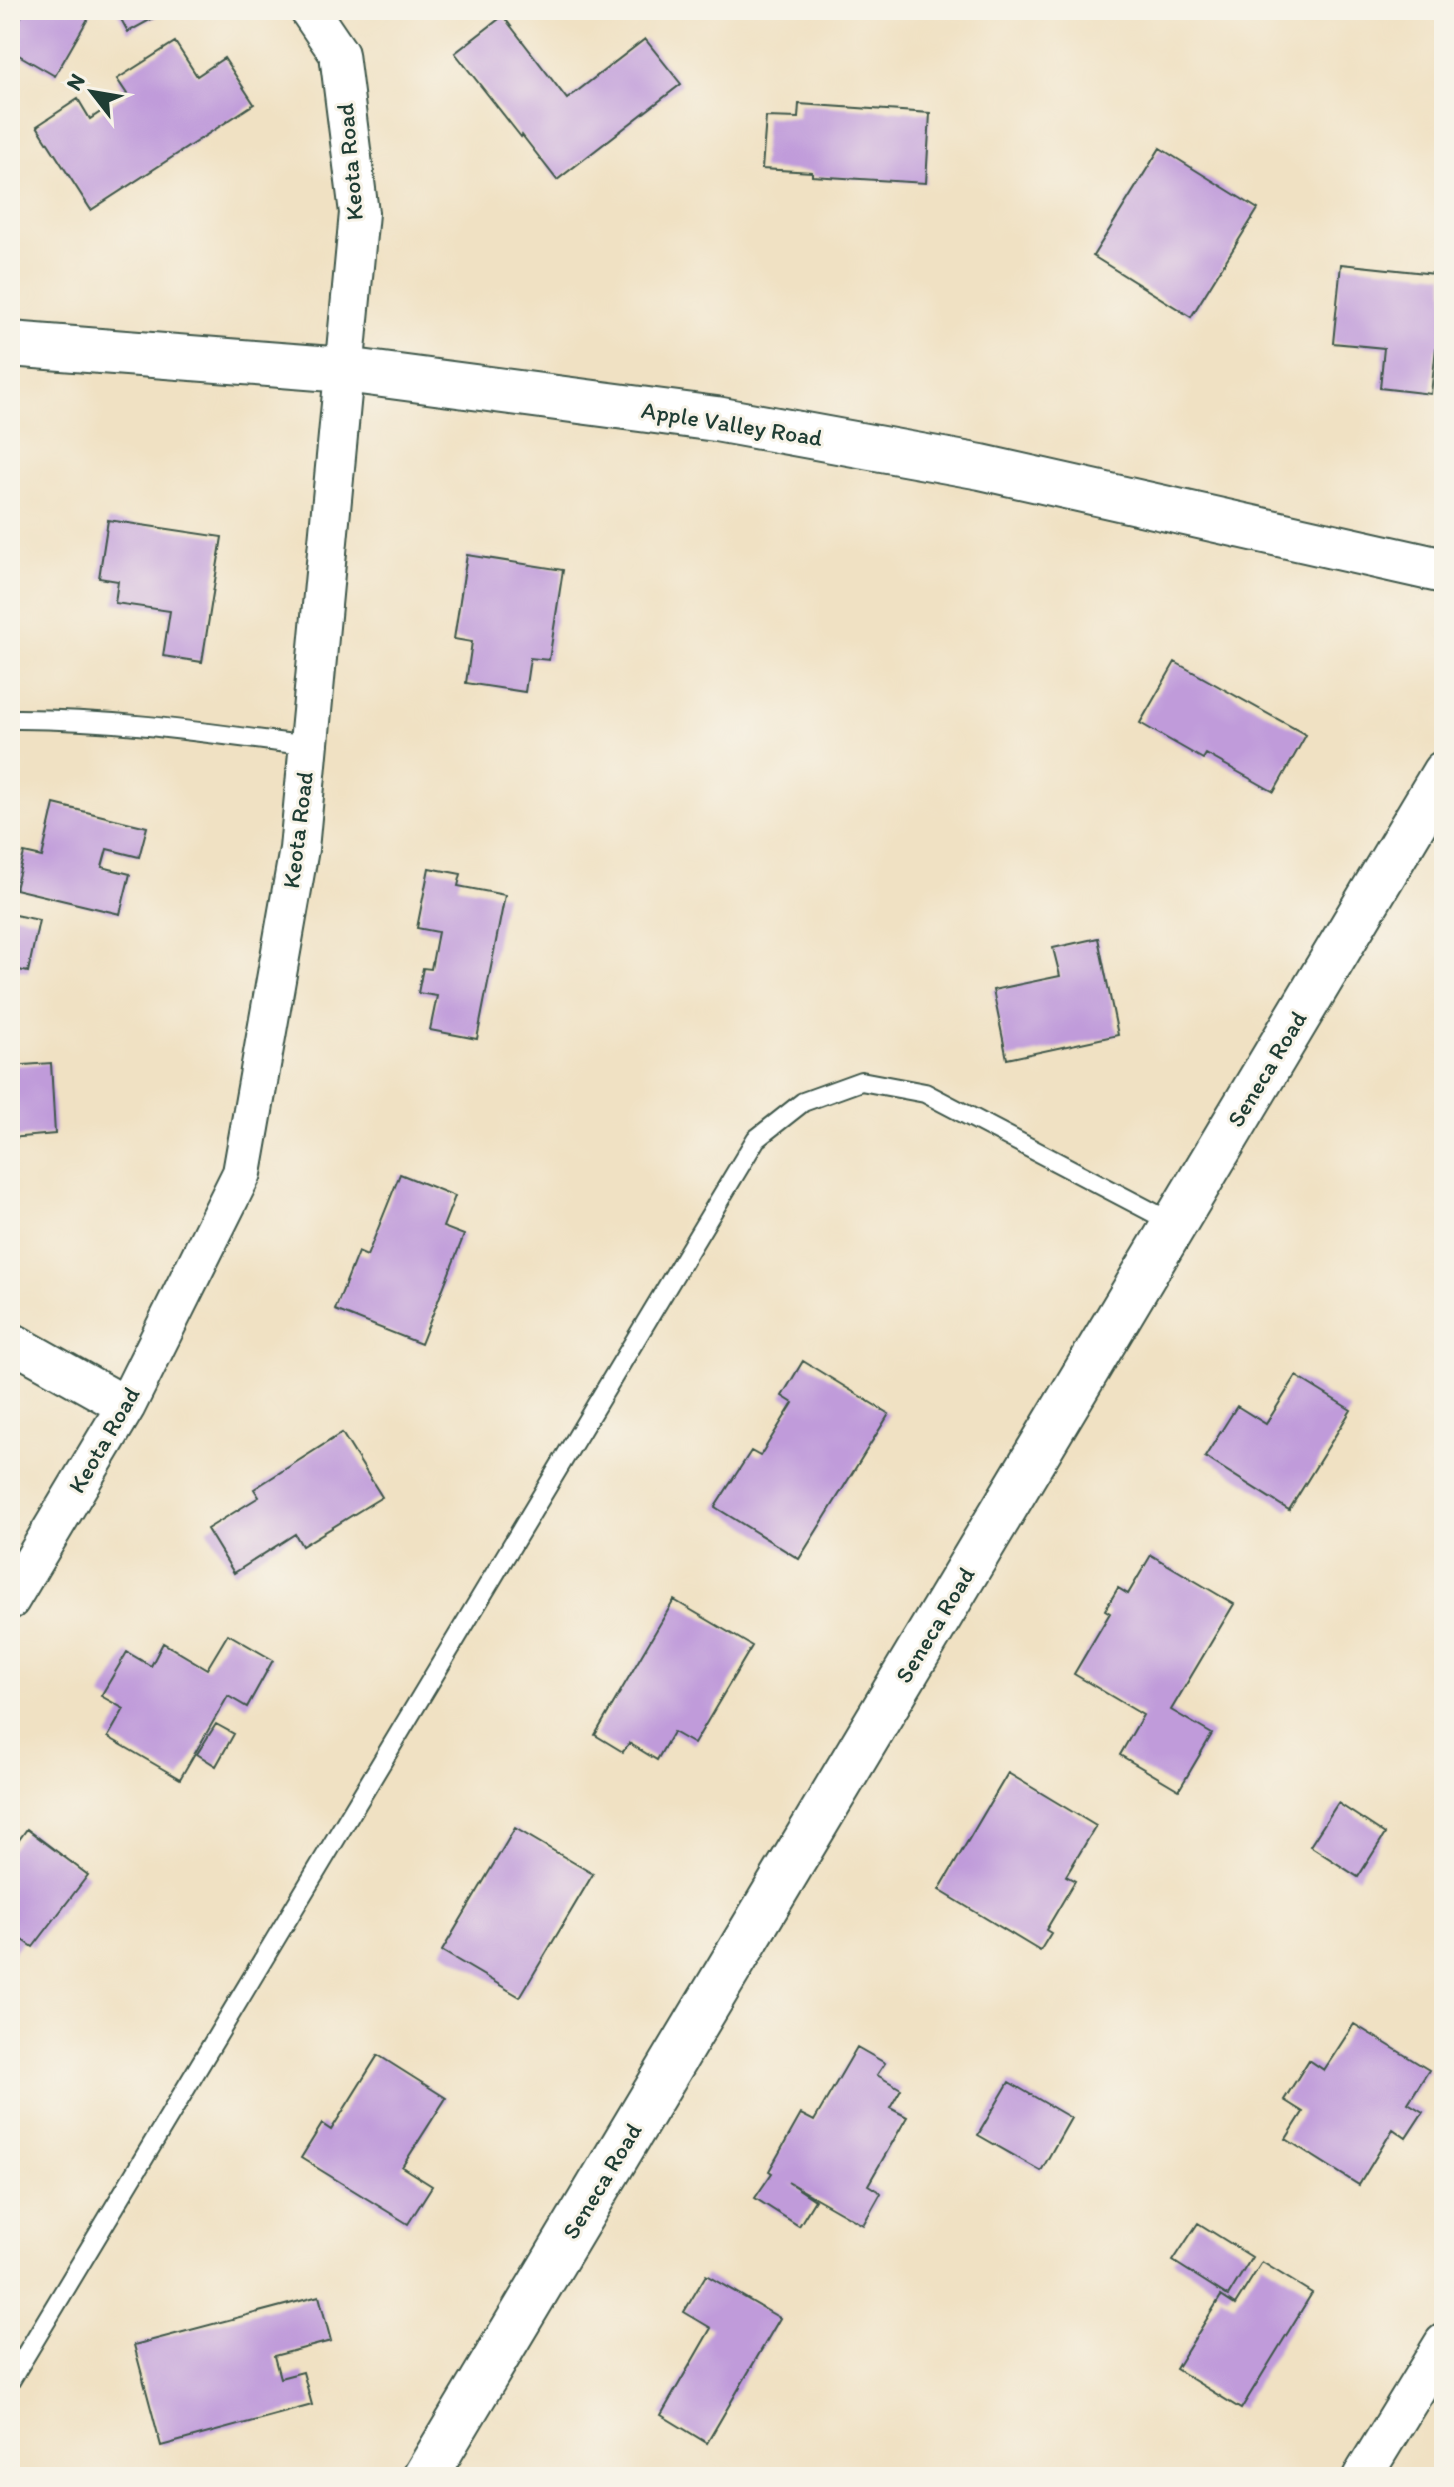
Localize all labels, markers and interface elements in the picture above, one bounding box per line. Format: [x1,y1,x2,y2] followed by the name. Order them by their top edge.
[52,52,132,132] north arrow
[60,69,91,95] text: N
[330,102,369,222] street label: Keota Road
[639,395,825,452] street label: Apple Valley Road
[276,770,319,890] street label: Keota Road
[1221,1005,1313,1132] street label: Seneca Road
[62,1381,146,1498] street label: Keota Road
[889,1561,981,1688] street label: Seneca Road
[556,2117,648,2244] street label: Seneca Road

